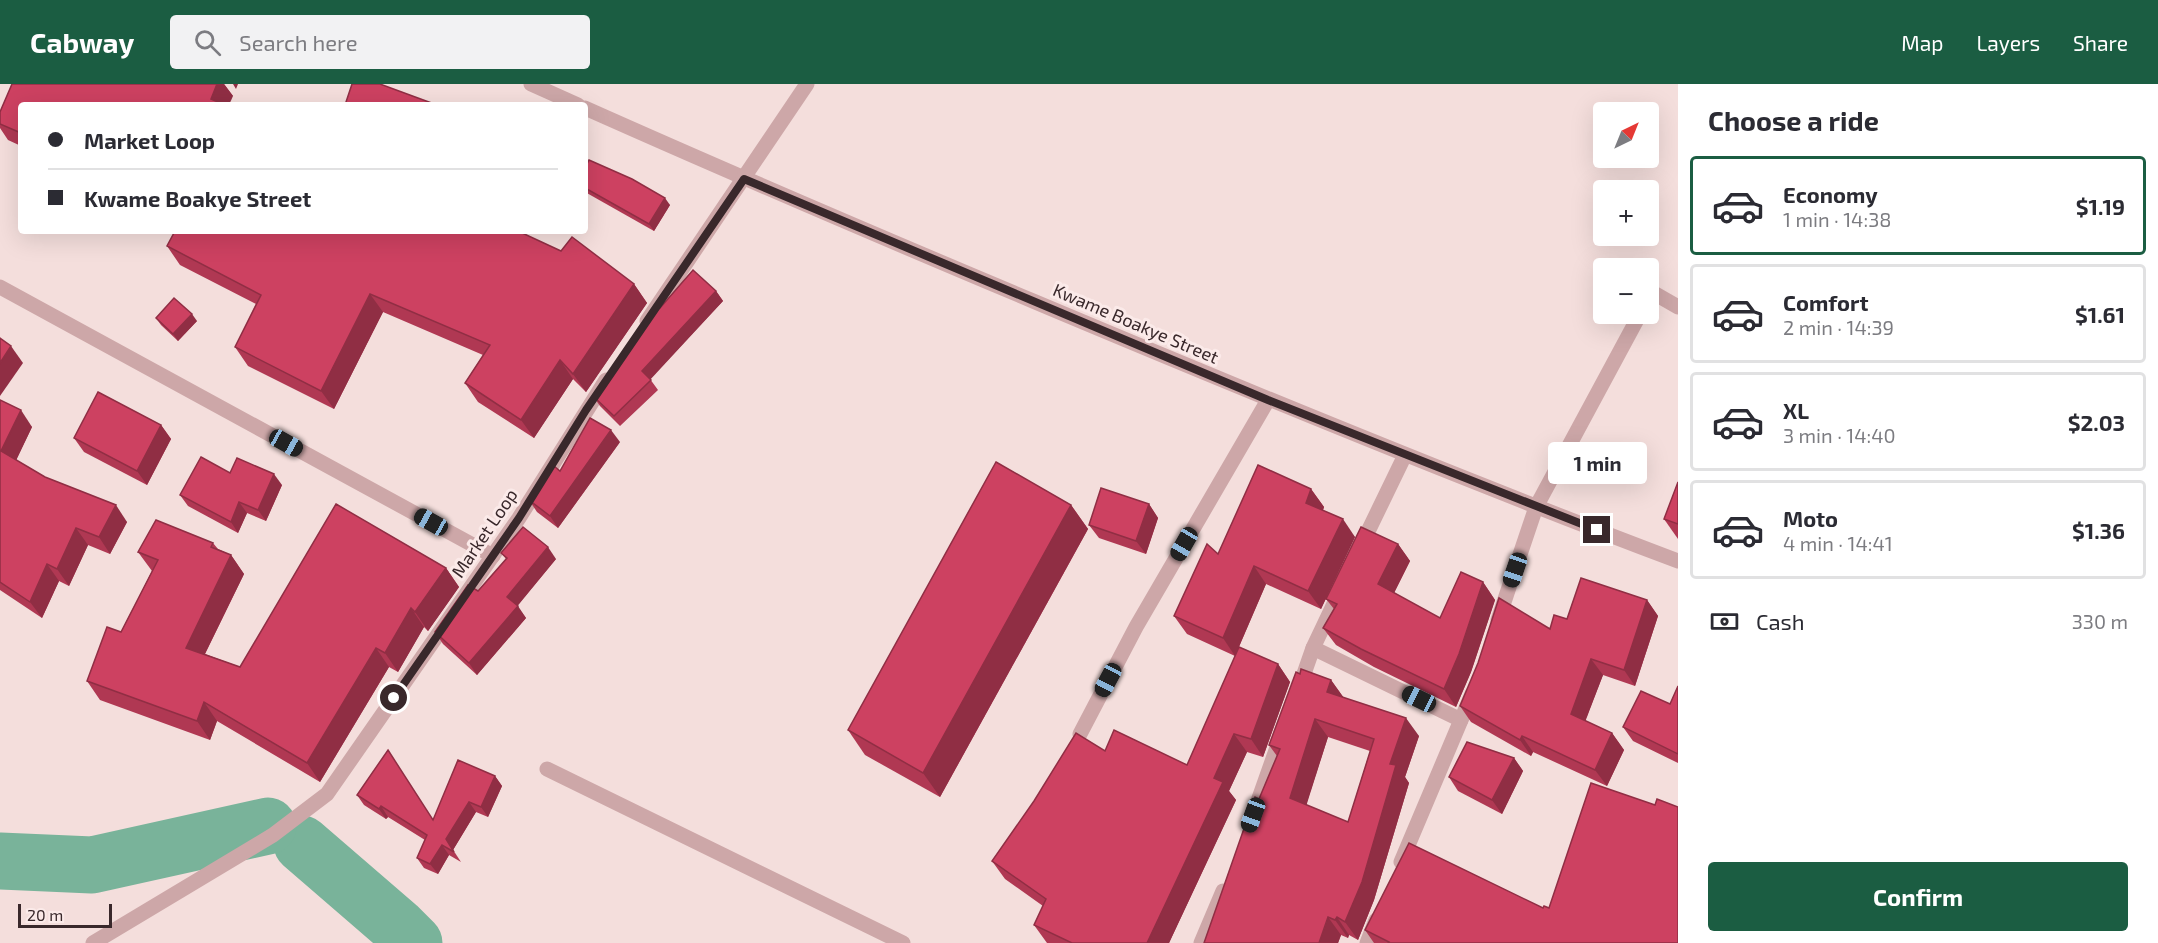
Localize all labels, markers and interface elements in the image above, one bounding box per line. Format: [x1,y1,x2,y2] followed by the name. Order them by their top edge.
[170,15,590,69] search box
[30,25,134,59] text: Cabway
[191,26,224,59] icon: search
[239,29,357,55] text: Search here
[1901,30,1943,55] text: Map
[1976,30,2040,55] text: Layers
[2073,30,2128,55] text: Share
[1593,102,1659,168] north arrow
[1593,102,1659,324] map controls
[1708,104,1879,136] text: Choose a ride
[84,127,215,153] text: Market Loop
[1711,179,1765,233] icon: car
[1593,180,1659,246] button: +
[1783,181,1878,207] text: Economy
[84,185,311,211] text: Kwame Boakye Street
[2076,193,2125,219] text: $1.19
[1783,207,1891,231] text: 1 min · 14:38
[1593,258,1659,324] button: −
[1050,278,1222,368] street label: Kwame Boakye Street
[1711,287,1765,341] icon: car
[1783,289,1868,315] text: Comfort
[2075,301,2125,327] text: $1.61
[1783,315,1894,339] text: 2 min · 14:39
[1711,395,1765,449] icon: car
[1783,397,1809,423] text: XL
[2068,409,2125,435] text: $2.03
[1783,423,1896,447] text: 3 min · 14:40
[266,426,306,460] car
[1548,443,1646,485] callout: 1 min
[1573,451,1622,475] text: 1 min
[446,484,522,582] street label: Market Loop
[1711,503,1765,557] icon: car
[411,505,451,539] car
[1783,505,1838,531] text: Moto
[1583,516,1610,543] route end
[2072,517,2125,543] text: $1.36
[1167,524,1201,564] car
[1783,531,1893,555] text: 4 min · 14:41
[1501,550,1529,590] car
[1708,605,1741,638] icon: cash
[1756,608,1805,634] text: Cash
[2072,609,2128,633] text: 330 m
[1092,660,1124,700] car
[1399,683,1439,715] car
[380,684,407,711] route start
[1238,795,1268,835] car
[1708,862,2128,931] button: Confirm
[18,901,112,928] scale bar
[27,905,63,924] text: 20 m

